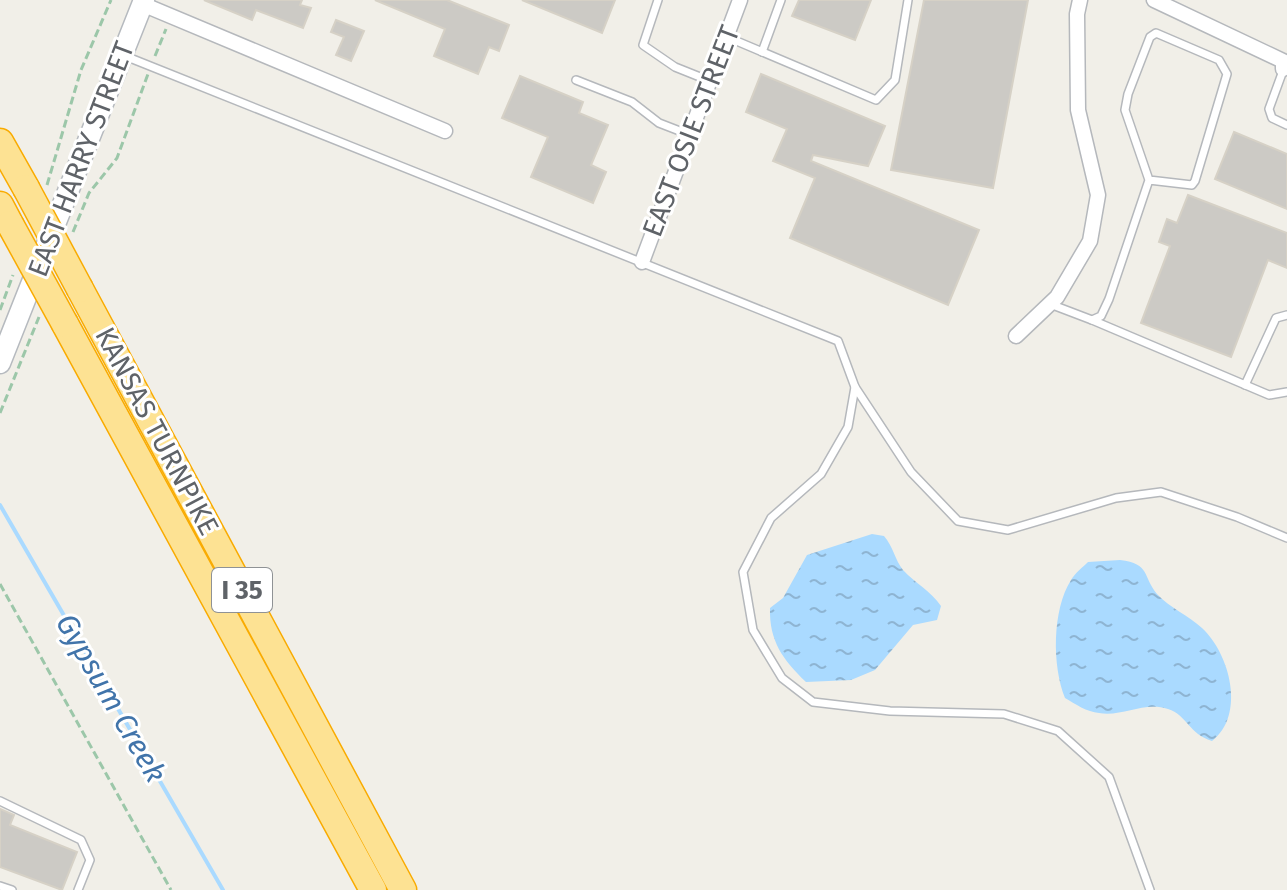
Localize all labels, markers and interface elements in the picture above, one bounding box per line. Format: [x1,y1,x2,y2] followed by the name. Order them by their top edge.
[636,20,747,241] street label: EAST OSIE STREET
[21,36,141,281] street label: EAST HARRY STREET
[88,321,226,541] street label: KANSAS TURNPIKE
[212,568,272,612] road number: I 35
[48,607,174,789] water label: Gypsum Creek

